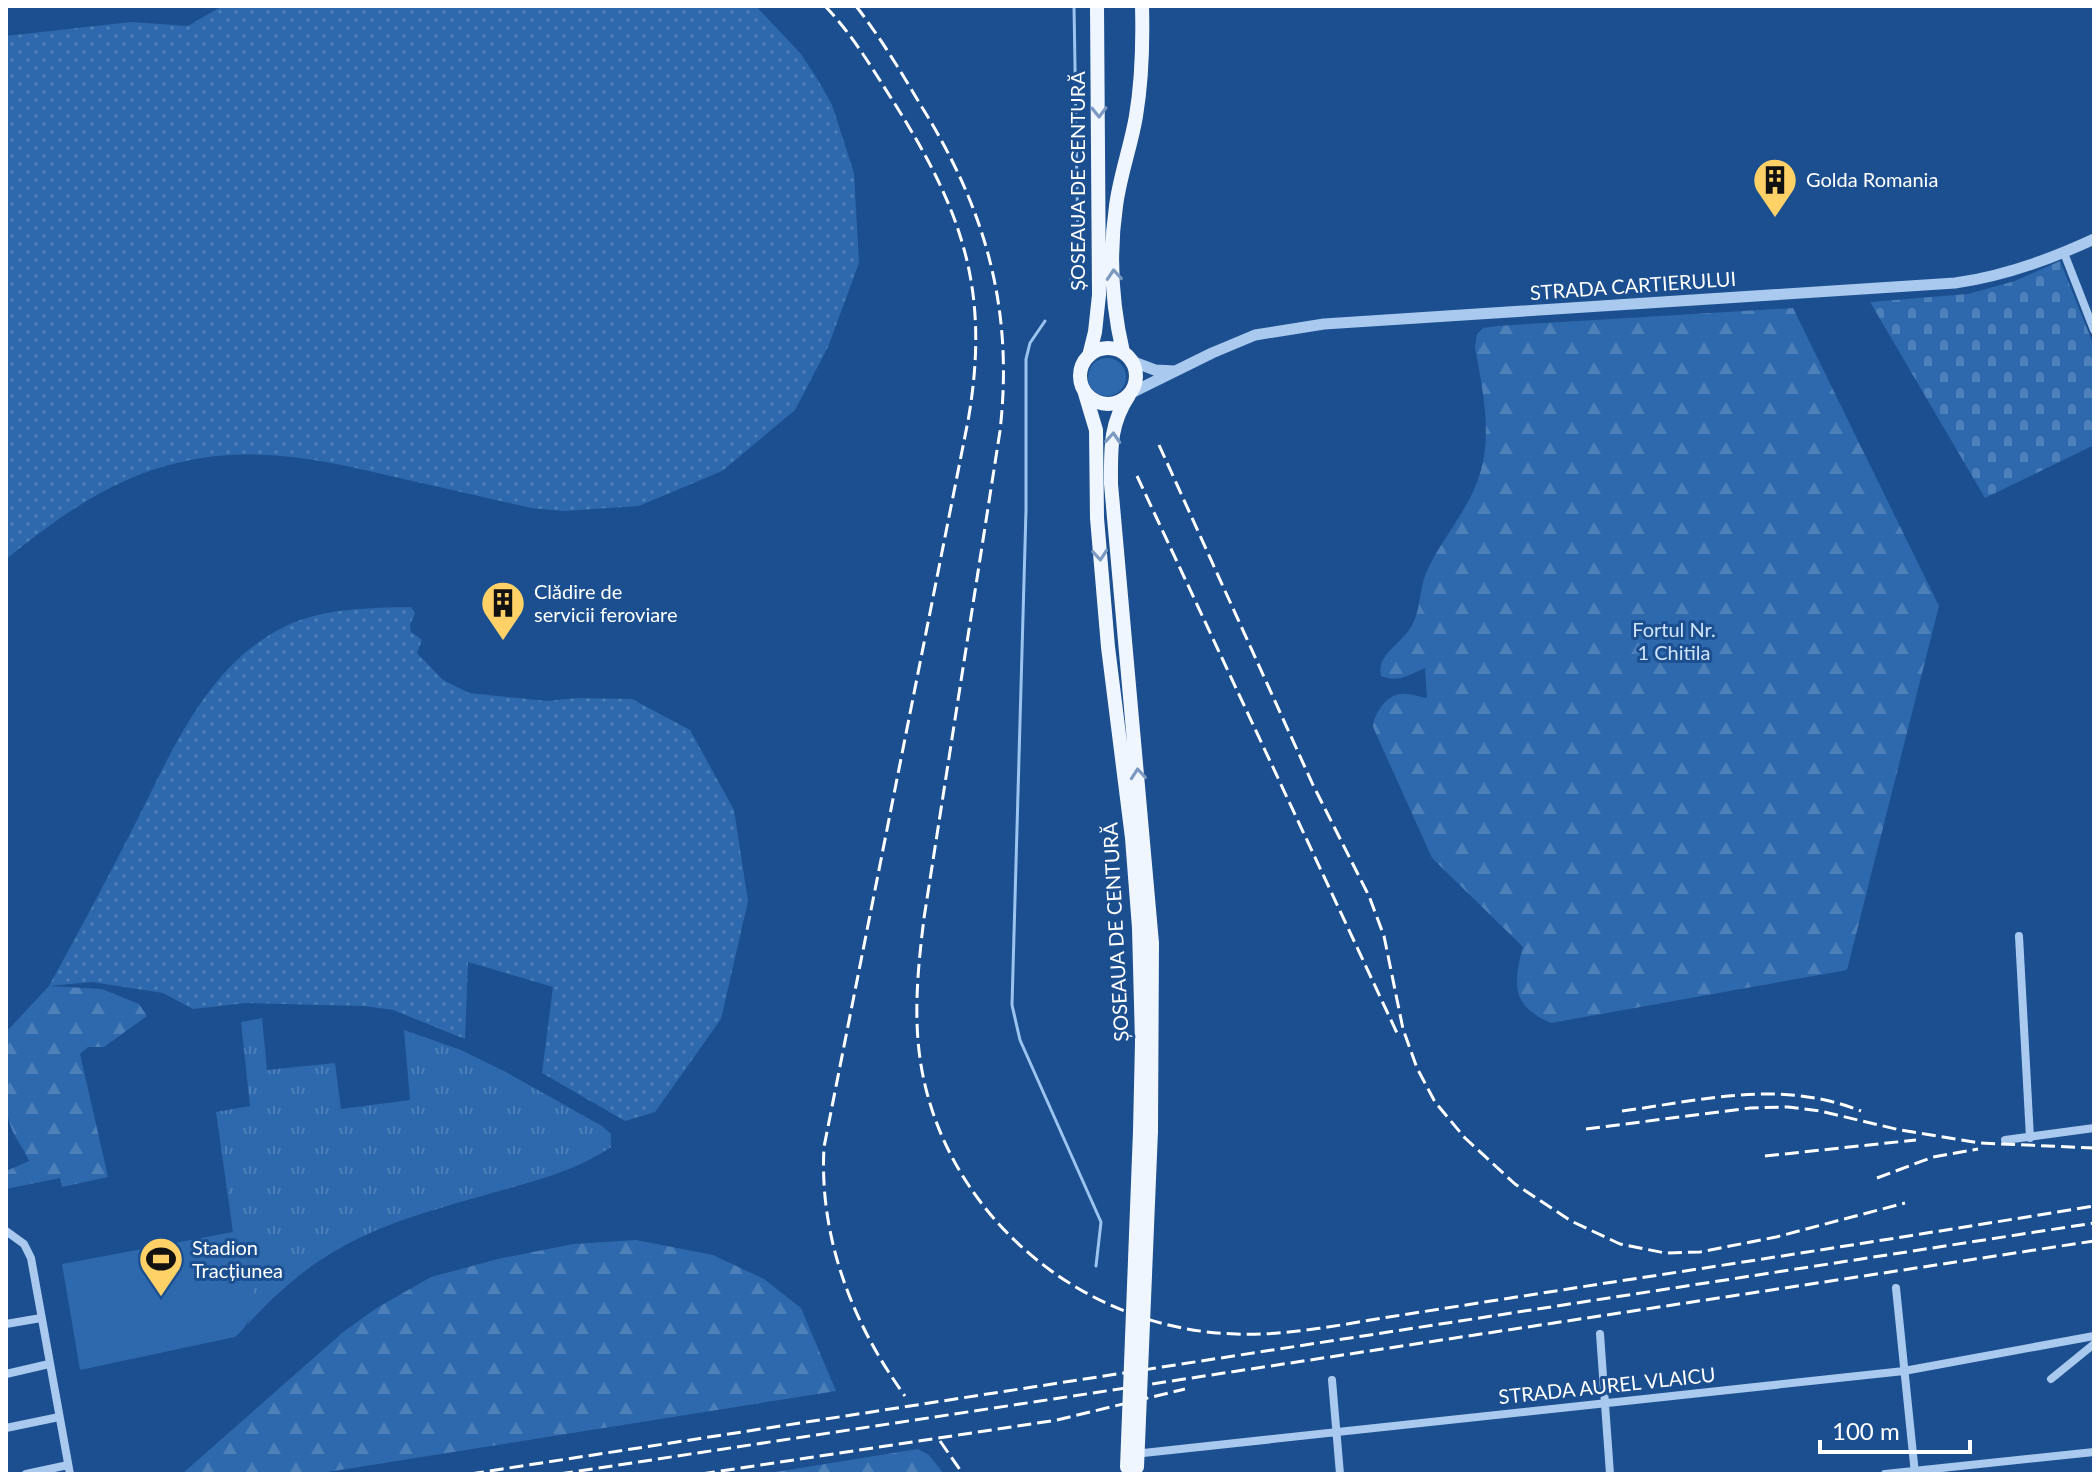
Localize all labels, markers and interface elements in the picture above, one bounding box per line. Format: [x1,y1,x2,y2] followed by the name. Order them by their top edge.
[1065,71,1089,291] street label: ȘOSEAUA DE CENTURĂ
[1090,106,1108,119] one-way arrow
[1751,156,1799,219] building icon: Golda Romania
[1806,167,1938,191] place label: Golda Romania
[1529,266,1737,304] street label: STRADA CARTIERULUI
[1106,268,1123,281] one-way arrow
[1104,431,1121,444] one-way arrow
[1091,549,1108,562] one-way arrow
[479,579,527,642] building icon: Clădire de servicii feroviare
[534,579,678,626] place label: Clădire de servicii feroviare
[1632,617,1716,664] park label: Fortul Nr. 1 Chitila
[1130,767,1147,780] one-way arrow
[1097,821,1133,1042] street label: ȘOSEAUA DE CENTURĂ
[137,1235,185,1298] sports icon: Stadion Tracțiunea
[192,1235,283,1282] place label: Stadion Tracțiunea
[1497,1362,1717,1408] street label: STRADA AUREL VLAICU
[1820,1404,1970,1454] scale bar
[1832,1416,1900,1445] text: 100 m

